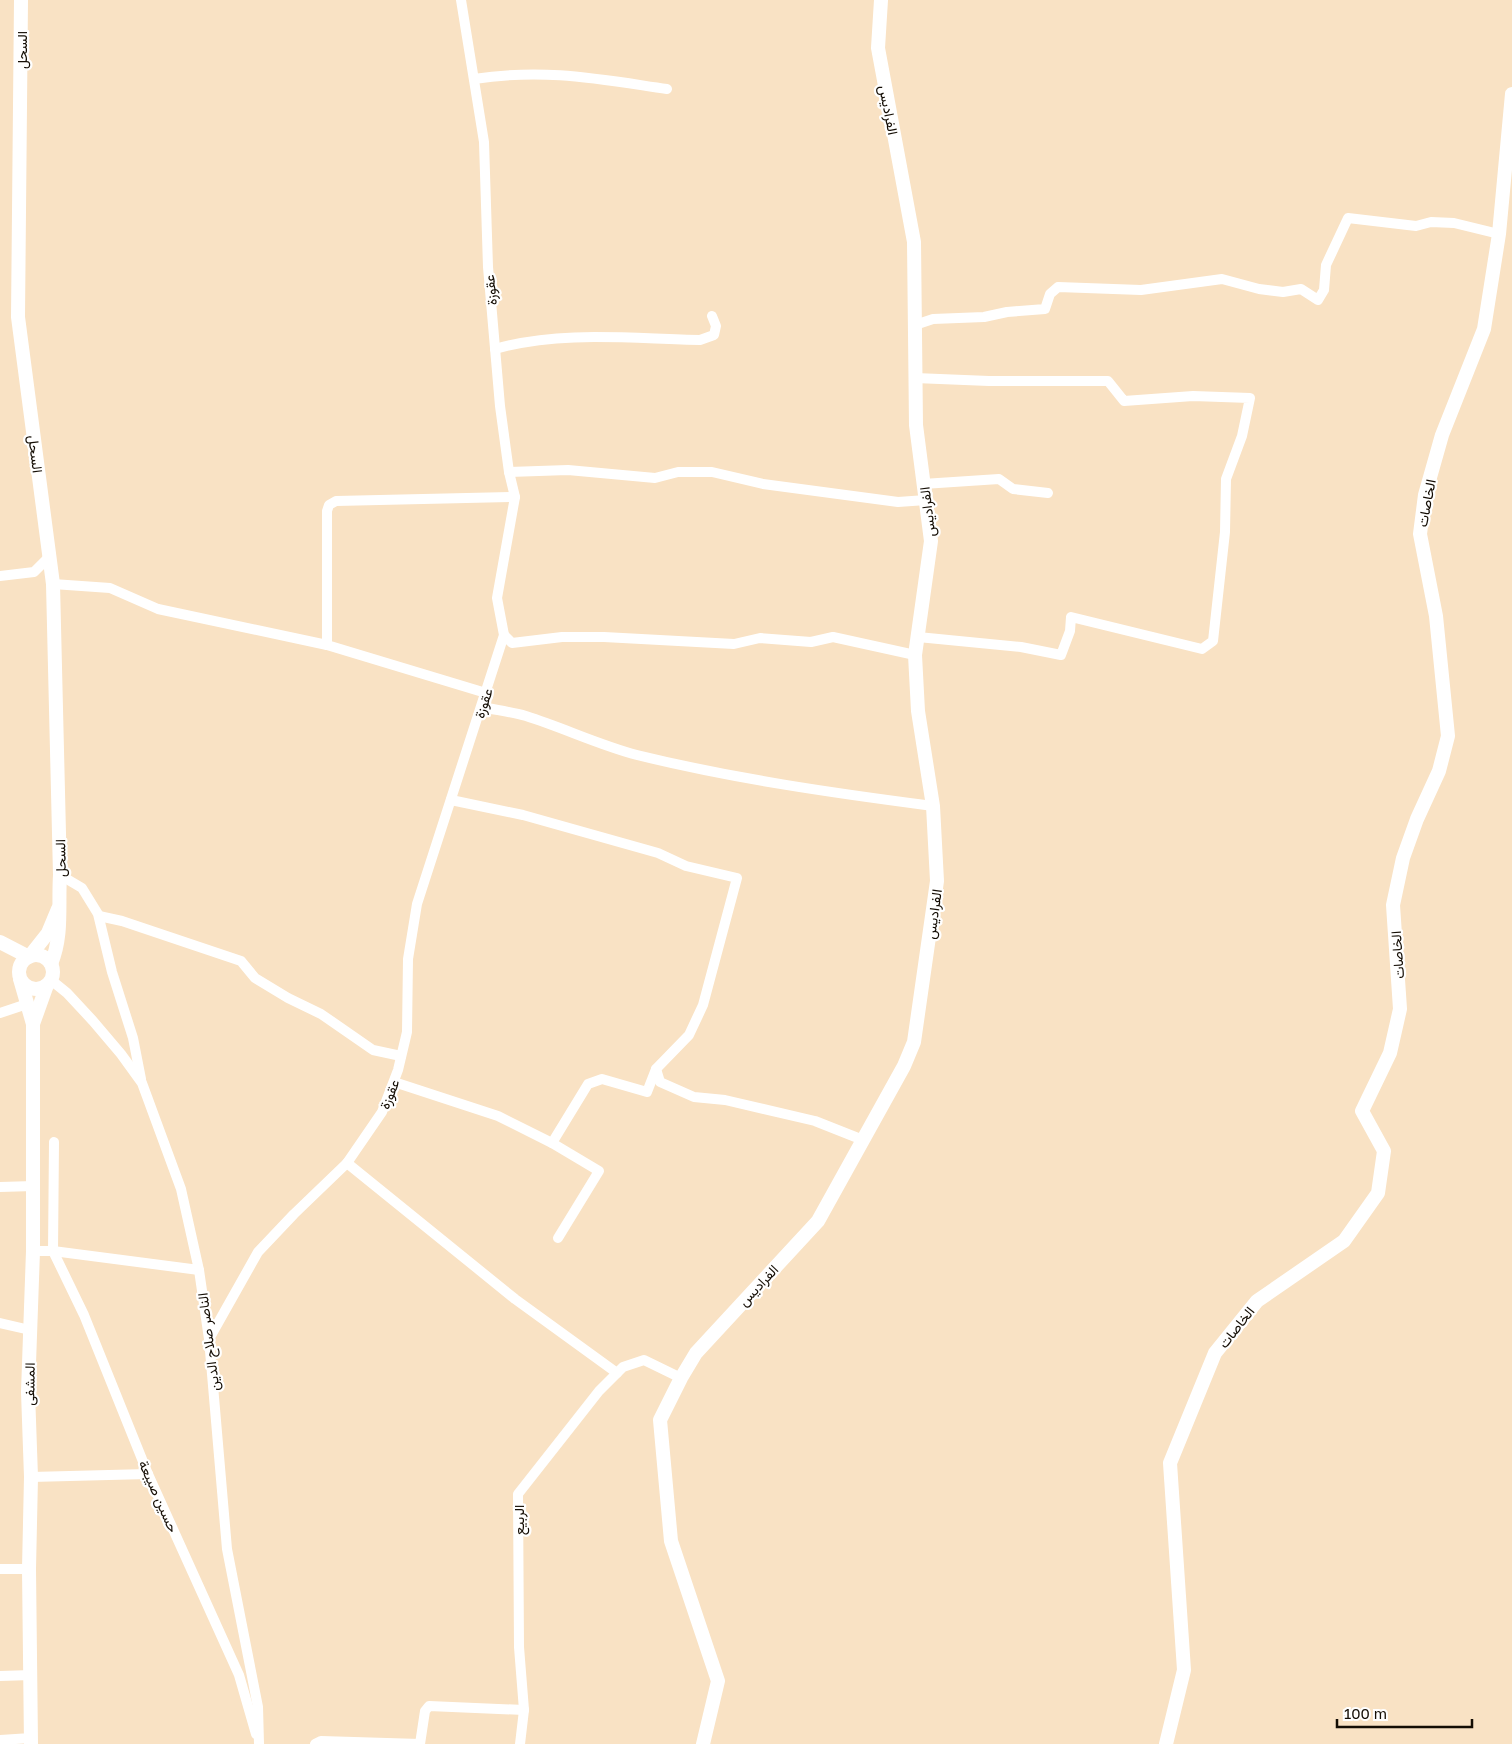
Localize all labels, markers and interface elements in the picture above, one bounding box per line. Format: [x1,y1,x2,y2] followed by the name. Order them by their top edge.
[13,31,31,69] street label: السحل
[875,84,902,137] street label: الفراديس
[480,274,501,306] street label: عقوزة
[24,434,47,474] street label: السحل
[1413,478,1439,528] street label: الخاصات
[915,486,939,538] street label: الفراديس
[470,686,497,721] street label: عقوزة
[51,839,70,877] street label: السحل
[921,888,946,940] street label: الفراديس
[1387,930,1407,980] street label: الخاصات
[375,1077,404,1112] street label: عقوزة
[735,1261,782,1310] street label: الفراديس
[194,1291,225,1392] street label: الناصر صلاح الدين
[1214,1303,1258,1351] street label: الخاصات
[20,1362,39,1406] street label: المشفى
[135,1457,182,1535] street label: حسين صيبعة
[510,1505,530,1535] street label: الربيع
[1337,1696,1472,1728] scale bar
[1344,1704,1387,1722] text: 100 m

